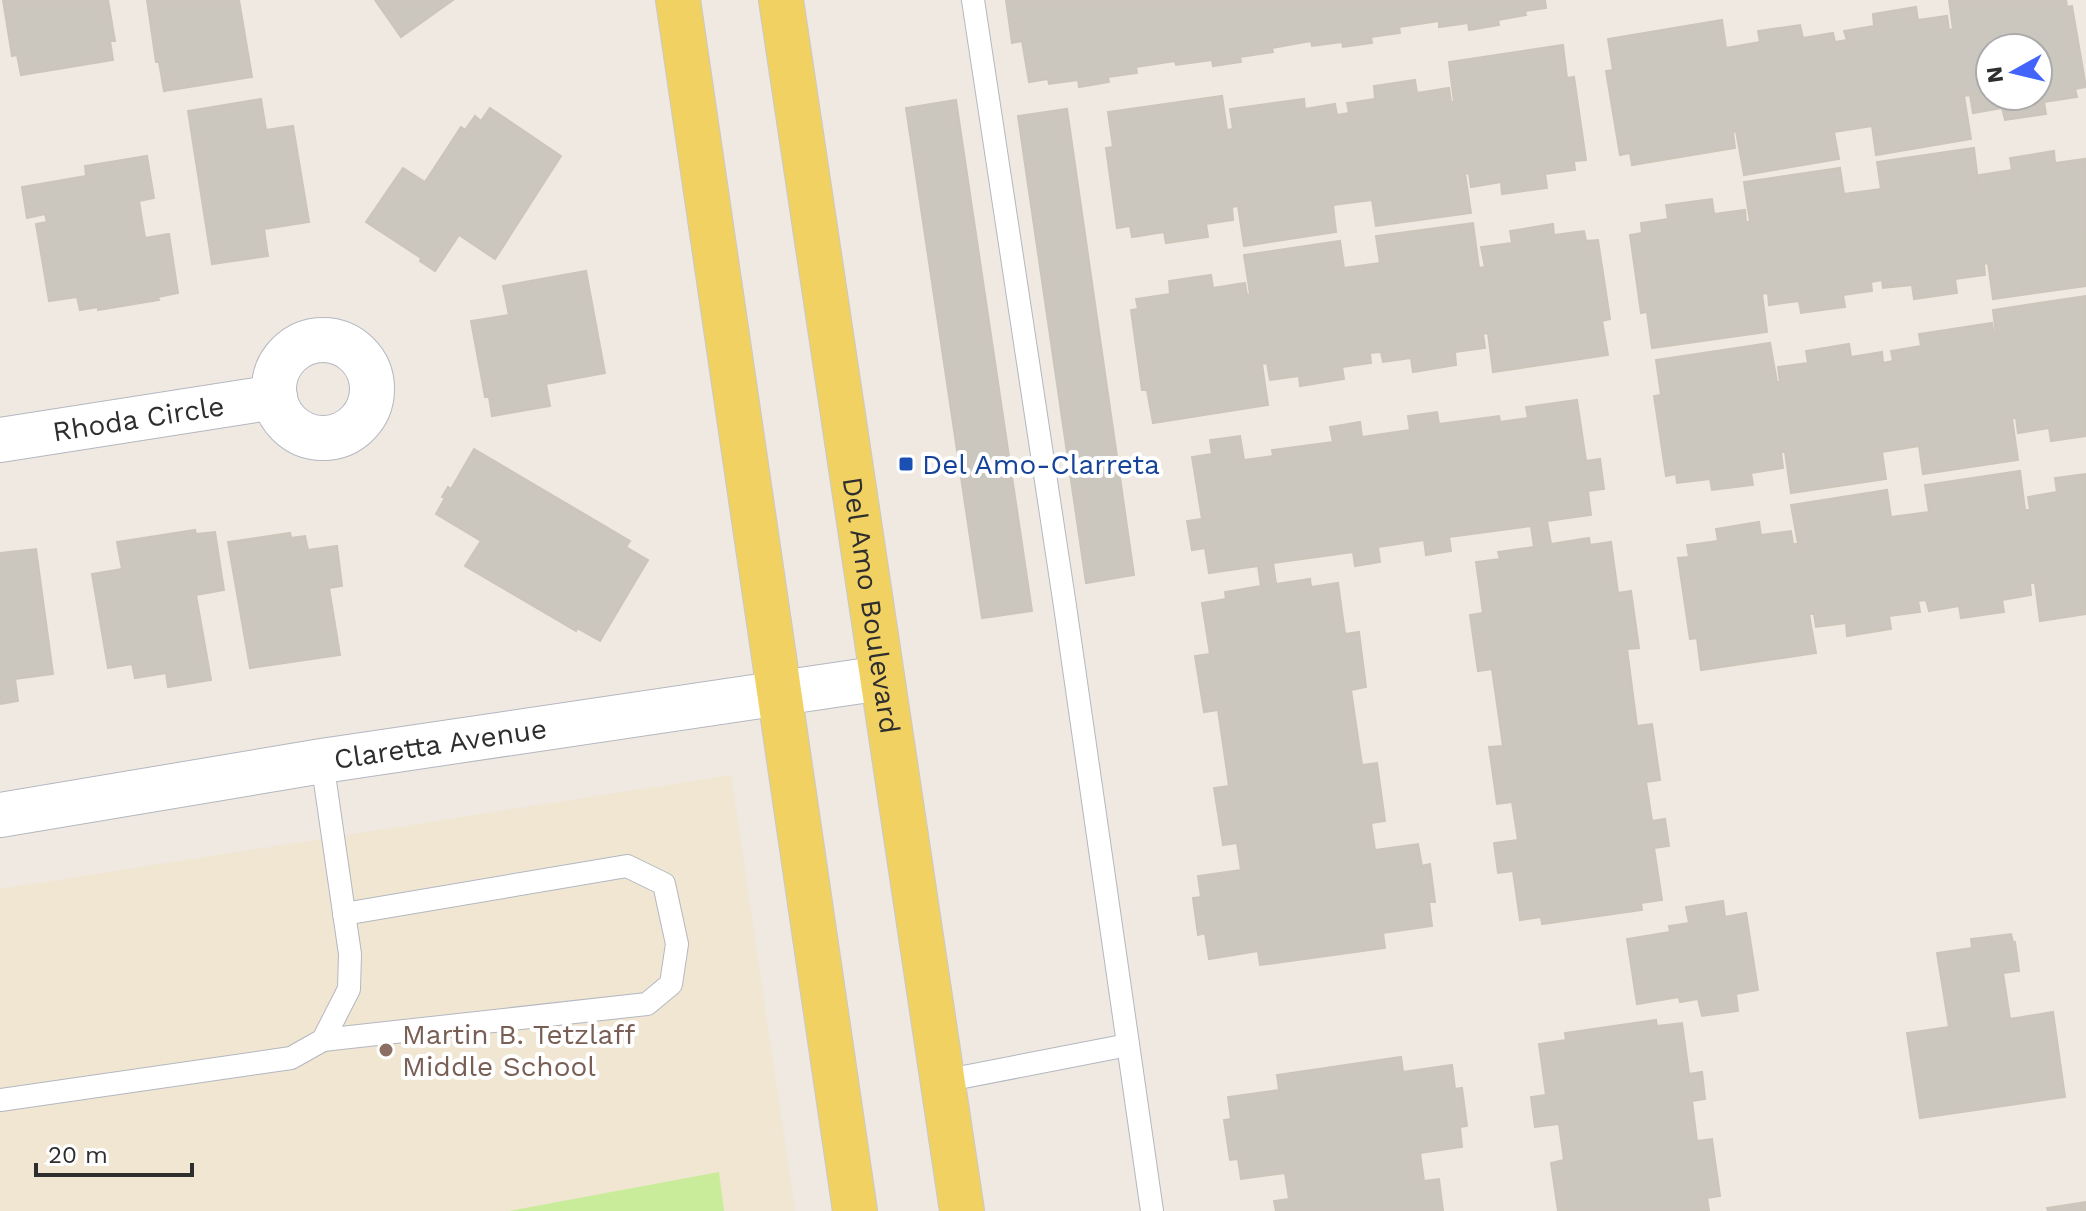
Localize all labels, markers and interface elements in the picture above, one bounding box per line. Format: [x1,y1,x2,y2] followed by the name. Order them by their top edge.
[1974,32,2054,112] north arrow
[1981,65,2008,85] text: N
[50,389,226,449] street label: Rhoda Circle
[922,448,1160,481] place label: Del Amo-Clarreta
[897,455,915,473] marker: Del Amo-Clarreta
[835,475,906,736] street label: Del Amo Boulevard
[332,712,549,776] street label: Claretta Avenue
[402,1018,635,1083] place label: Martin B. Tetzlaff Middle School
[377,1041,395,1059] marker: Martin B. Tetzlaff Middle School
[36,1127,192,1177] scale bar
[48,1141,108,1169] text: 20 m

